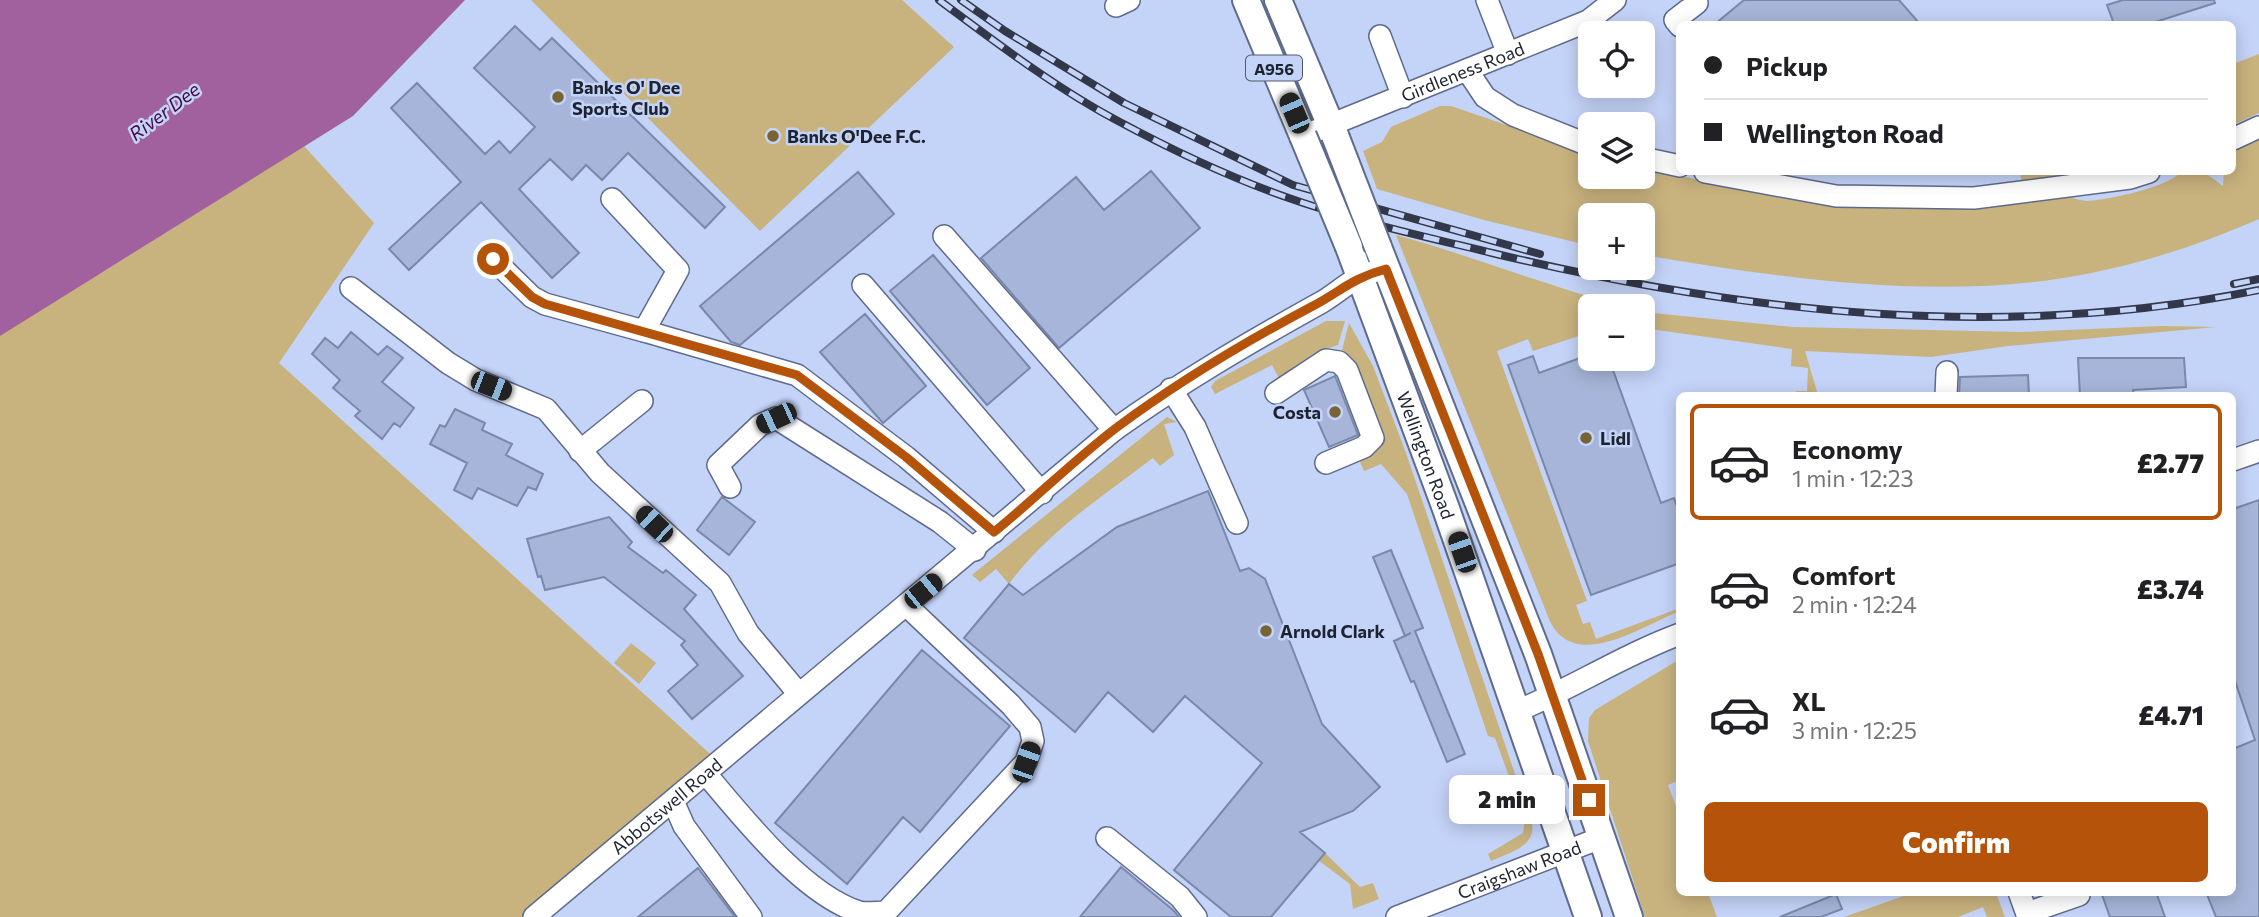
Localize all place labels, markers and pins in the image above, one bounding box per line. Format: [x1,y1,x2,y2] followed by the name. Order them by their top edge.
[572,76,680,119] place label: Banks O' Dee Sports Club
[550,89,566,105] marker: Banks O' Dee Sports Club
[787,125,926,147] place label: Banks O'Dee F.C.
[765,128,781,144] marker: Banks O'Dee F.C.
[1273,401,1321,423] place label: Costa
[1327,404,1343,420] marker: Costa
[1600,427,1631,449] place label: Lidl
[1578,430,1594,446] marker: Lidl
[1280,620,1386,642] place label: Arnold Clark
[1258,623,1274,639] marker: Arnold Clark

